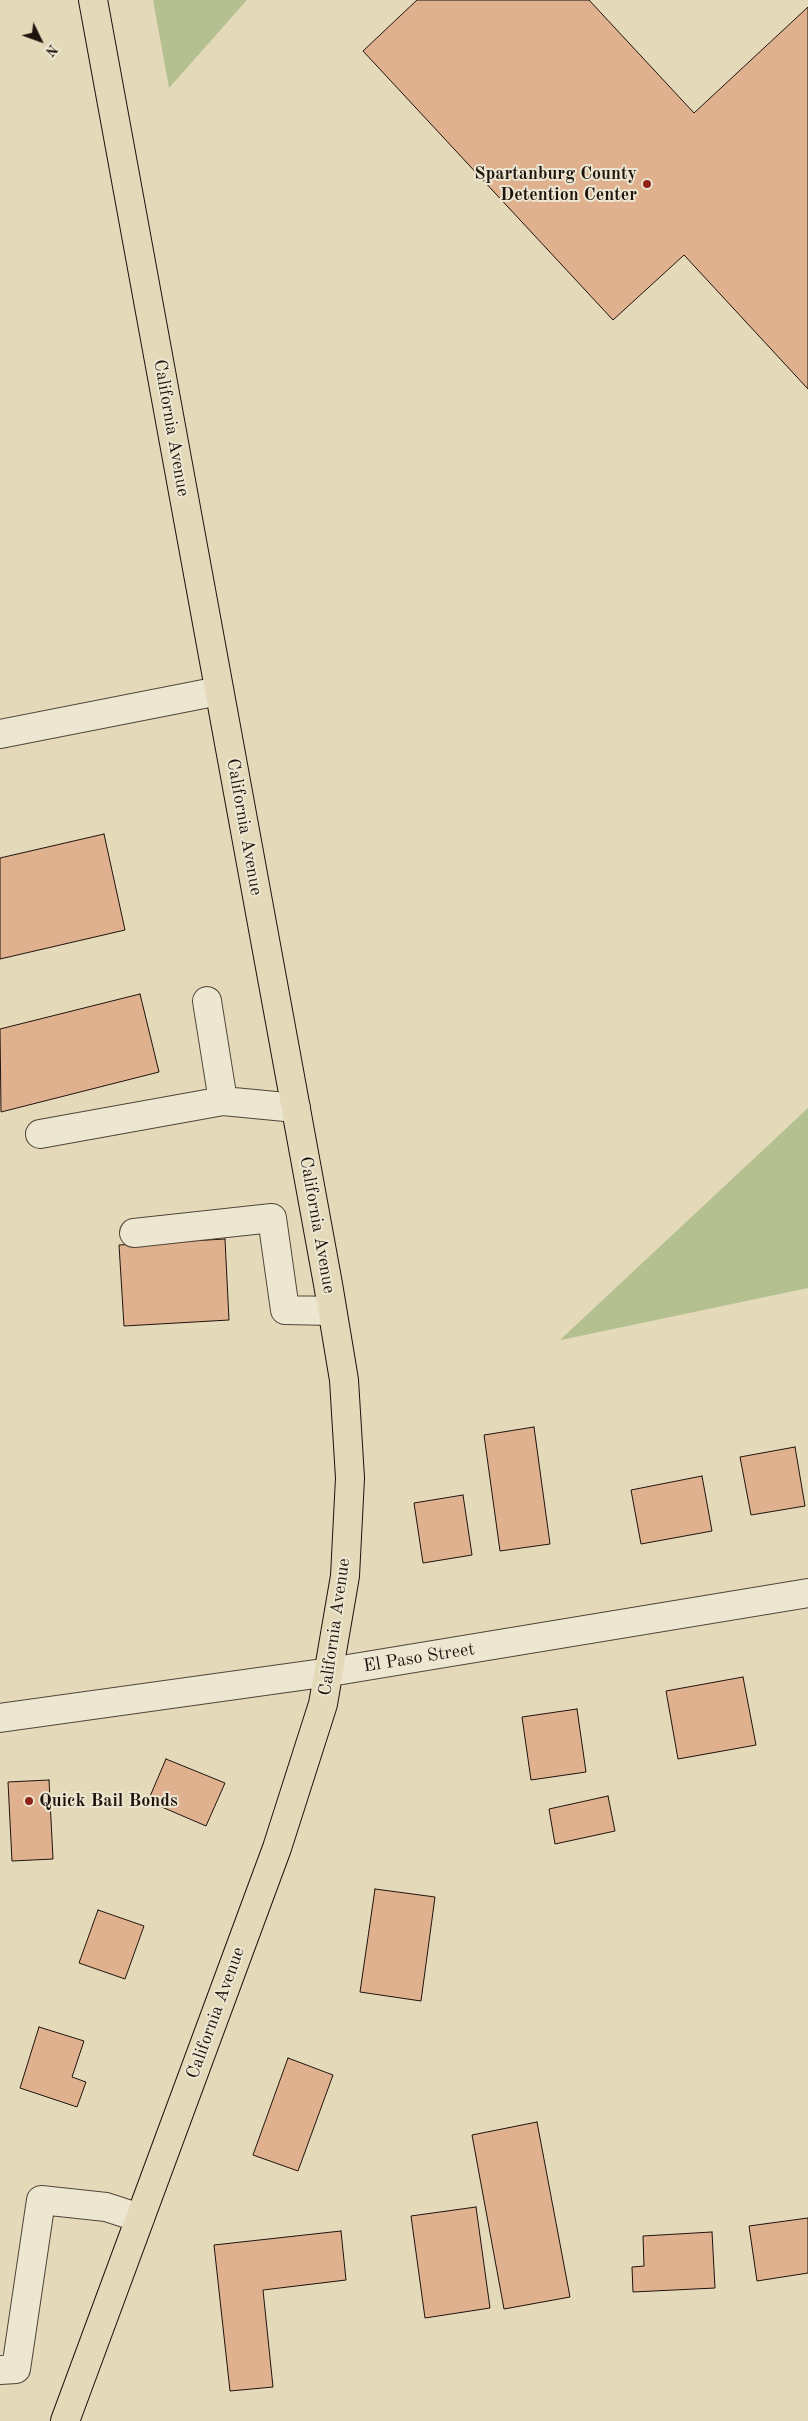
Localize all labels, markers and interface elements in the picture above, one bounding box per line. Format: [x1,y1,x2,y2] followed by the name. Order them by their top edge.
[15,15,65,65] north arrow
[42,41,60,59] text: N
[474,163,637,205] place label: Spartanburg County Detention Center
[641,178,653,190] marker: Spartanburg County Detention Center
[148,358,194,498] street label: California Avenue
[221,757,267,897] street label: California Avenue
[294,1155,340,1295] street label: California Avenue
[315,1557,355,1697] street label: California Avenue
[362,1639,476,1677] street label: El Paso Street
[39,1790,178,1812] place label: Quick Bail Bonds
[23,1795,35,1807] marker: Quick Bail Bonds
[182,1944,250,2082] street label: California Avenue

